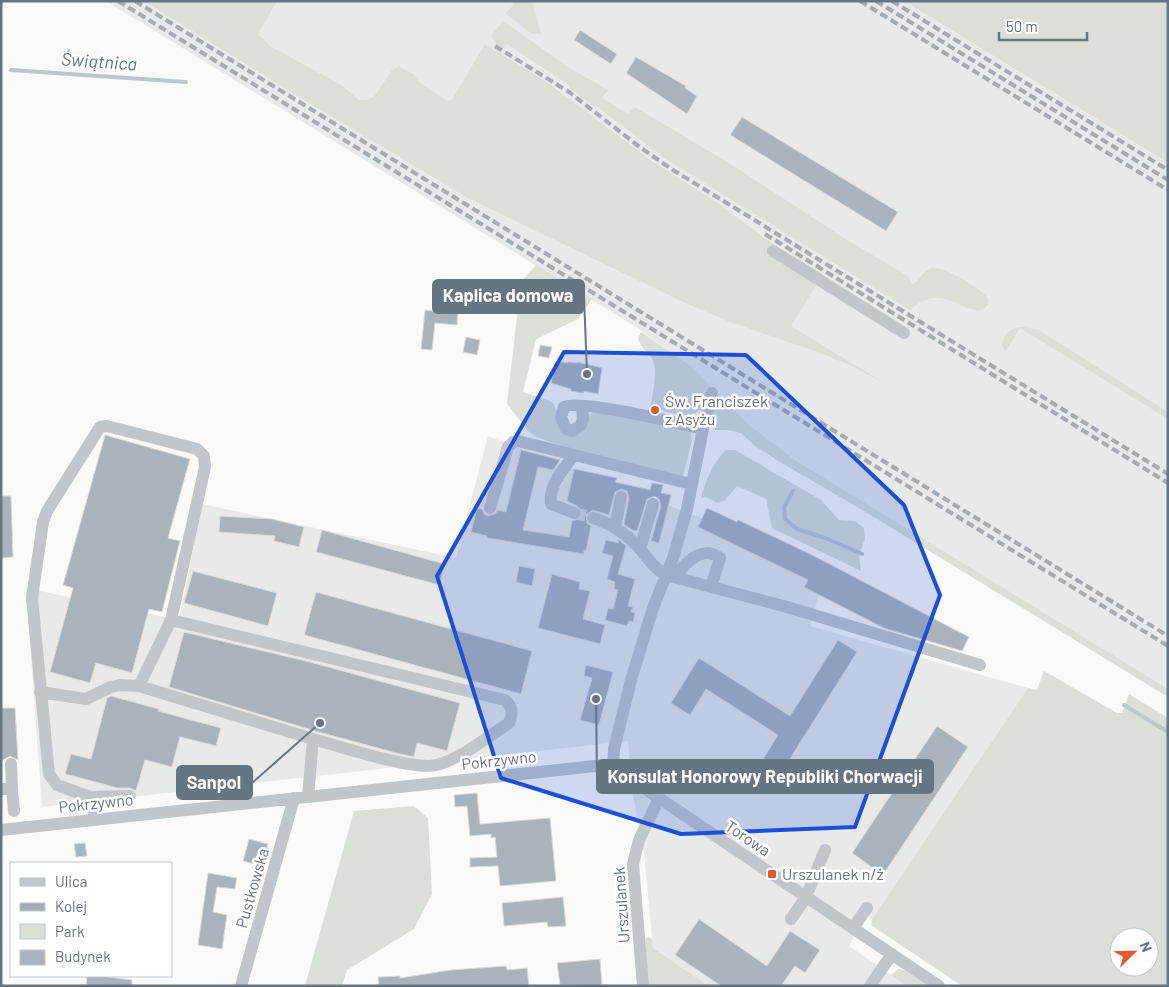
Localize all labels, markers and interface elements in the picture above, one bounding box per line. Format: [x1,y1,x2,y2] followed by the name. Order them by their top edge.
[999,10,1086,42] scale bar
[1006,17,1038,35] text: 50 m
[60,47,138,75] water label: Świątnica
[433,280,584,313] callout: Kaplica domowa
[443,284,573,306] text: Kaplica domowa
[665,391,768,428] place label: Św. Franciszek z Asyżu
[649,404,661,416] marker: Św. Franciszek z Asyżu
[461,746,537,773] street label: Pokrzywno
[597,760,933,793] callout: Konsulat Honorowy Republiki Chorwacji
[607,765,923,787] text: Konsulat Honorowy Republiki Chorwacji
[177,766,252,799] callout: Sanpol
[187,771,241,793] text: Sanpol
[58,789,134,816] street label: Pokrzywno
[722,816,774,860] street label: Torowa
[231,846,272,930] street label: Pustkowska
[10,862,172,977] legend
[782,864,884,883] place label: Urszulanek n/ż
[608,866,633,944] street label: Urszulanek
[766,868,778,880] marker: Urszulanek n/ż
[55,872,87,890] text: Ulica
[55,897,87,915] text: Kolej
[55,922,85,940] text: Park
[1109,927,1159,977] north arrow
[1137,939,1156,954] text: N
[55,947,111,965] text: Budynek

